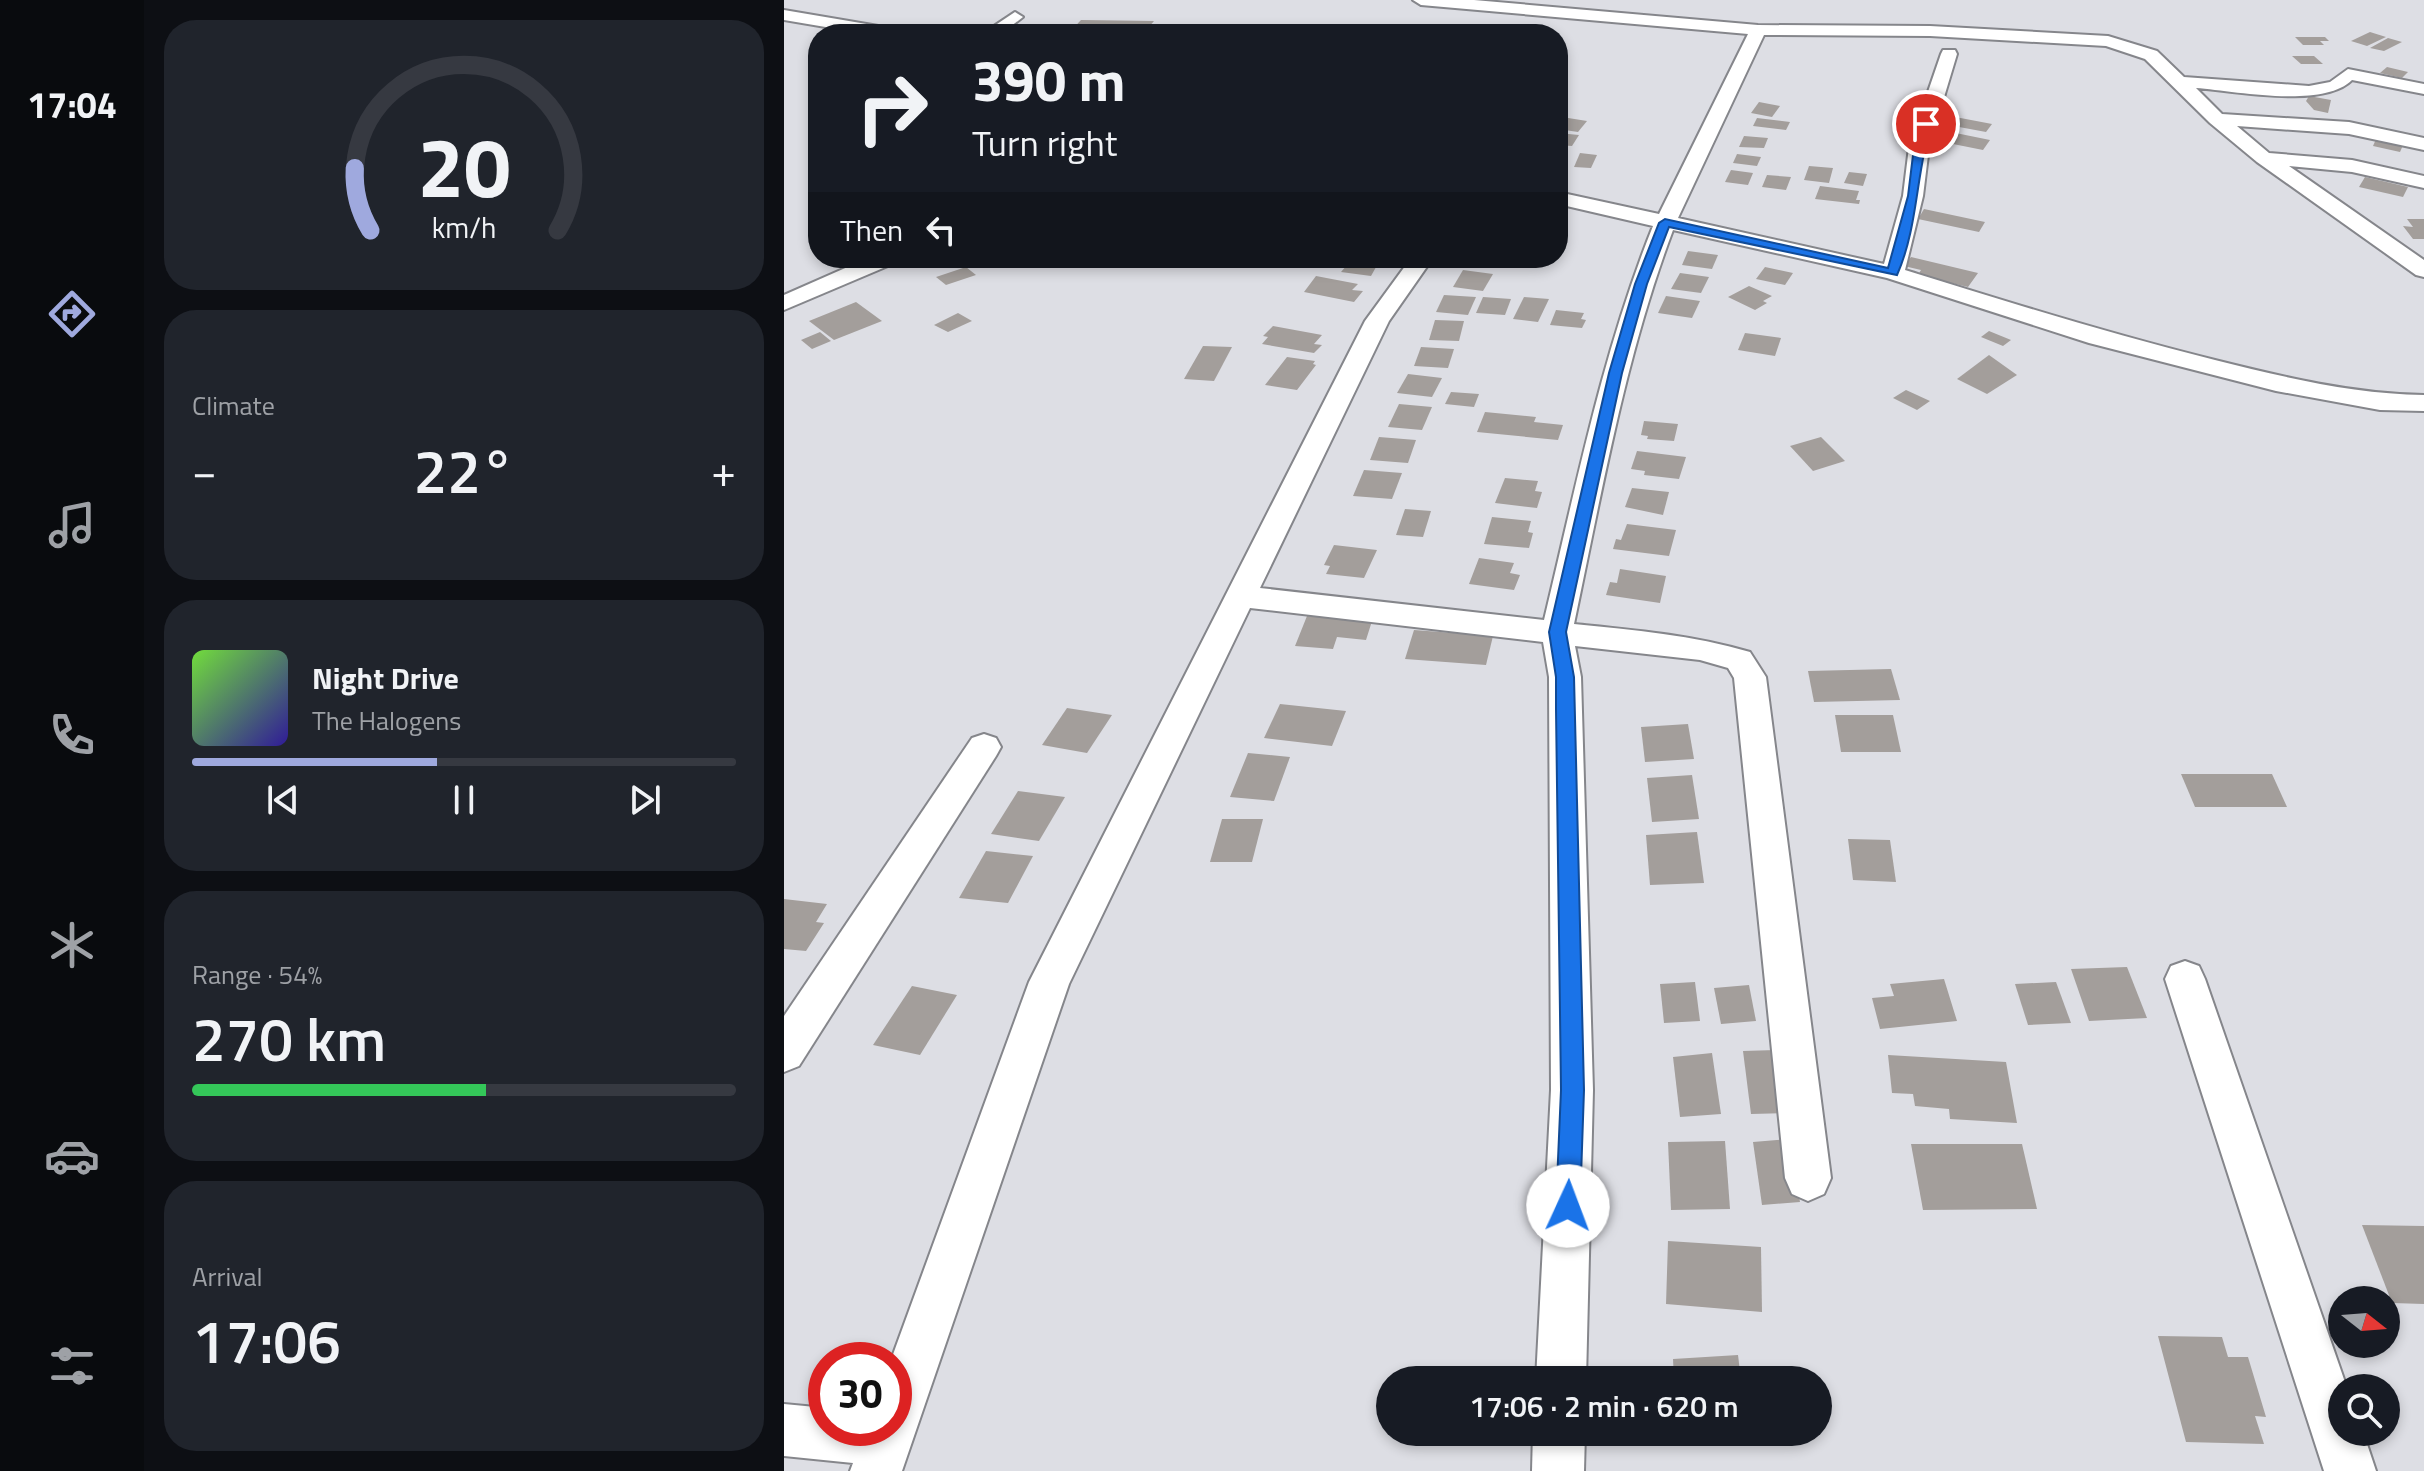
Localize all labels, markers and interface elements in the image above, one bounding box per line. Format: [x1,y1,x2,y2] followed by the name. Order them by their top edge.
[972,38,1125,123] text: 390 m
[840,56,944,160] icon: right
[27,77,117,132] text: 17:04
[1892,90,1960,158] pin
[1904,102,1948,146] icon: arrive
[417,103,511,229] text: 20
[972,115,1117,170] text: Turn right
[432,206,496,249] text: km/h
[840,207,903,253] text: Then
[919,208,963,252] icon: left
[44,286,100,342] icon: directions
[192,386,275,425] text: Climate
[414,425,514,516] text: 22°
[192,437,217,504] text: −
[711,437,736,504] text: +
[44,497,100,553] icon: music
[312,655,459,701] text: Night Drive
[312,701,461,740] text: The Halogens
[44,707,100,763] icon: phone
[261,778,305,822] icon: previous
[442,778,486,822] icon: pause
[623,778,667,822] icon: next
[44,917,100,973] icon: climate
[192,955,322,994] text: Range · 54%
[192,993,386,1084] text: 270 km
[44,1128,100,1184] icon: car
[1526,1164,1610,1248] position arrow
[192,1257,263,1296] text: Arrival
[2328,1286,2400,1358] north arrow
[2328,1286,2400,1446] map controls
[192,1295,341,1386] text: 17:06
[44,1338,100,1394] icon: filters
[808,1342,912,1446] speed limit sign: 30
[2328,1374,2400,1446] button: search
[1469,1383,1739,1429] text: 17:06 · 2 min · 620 m

